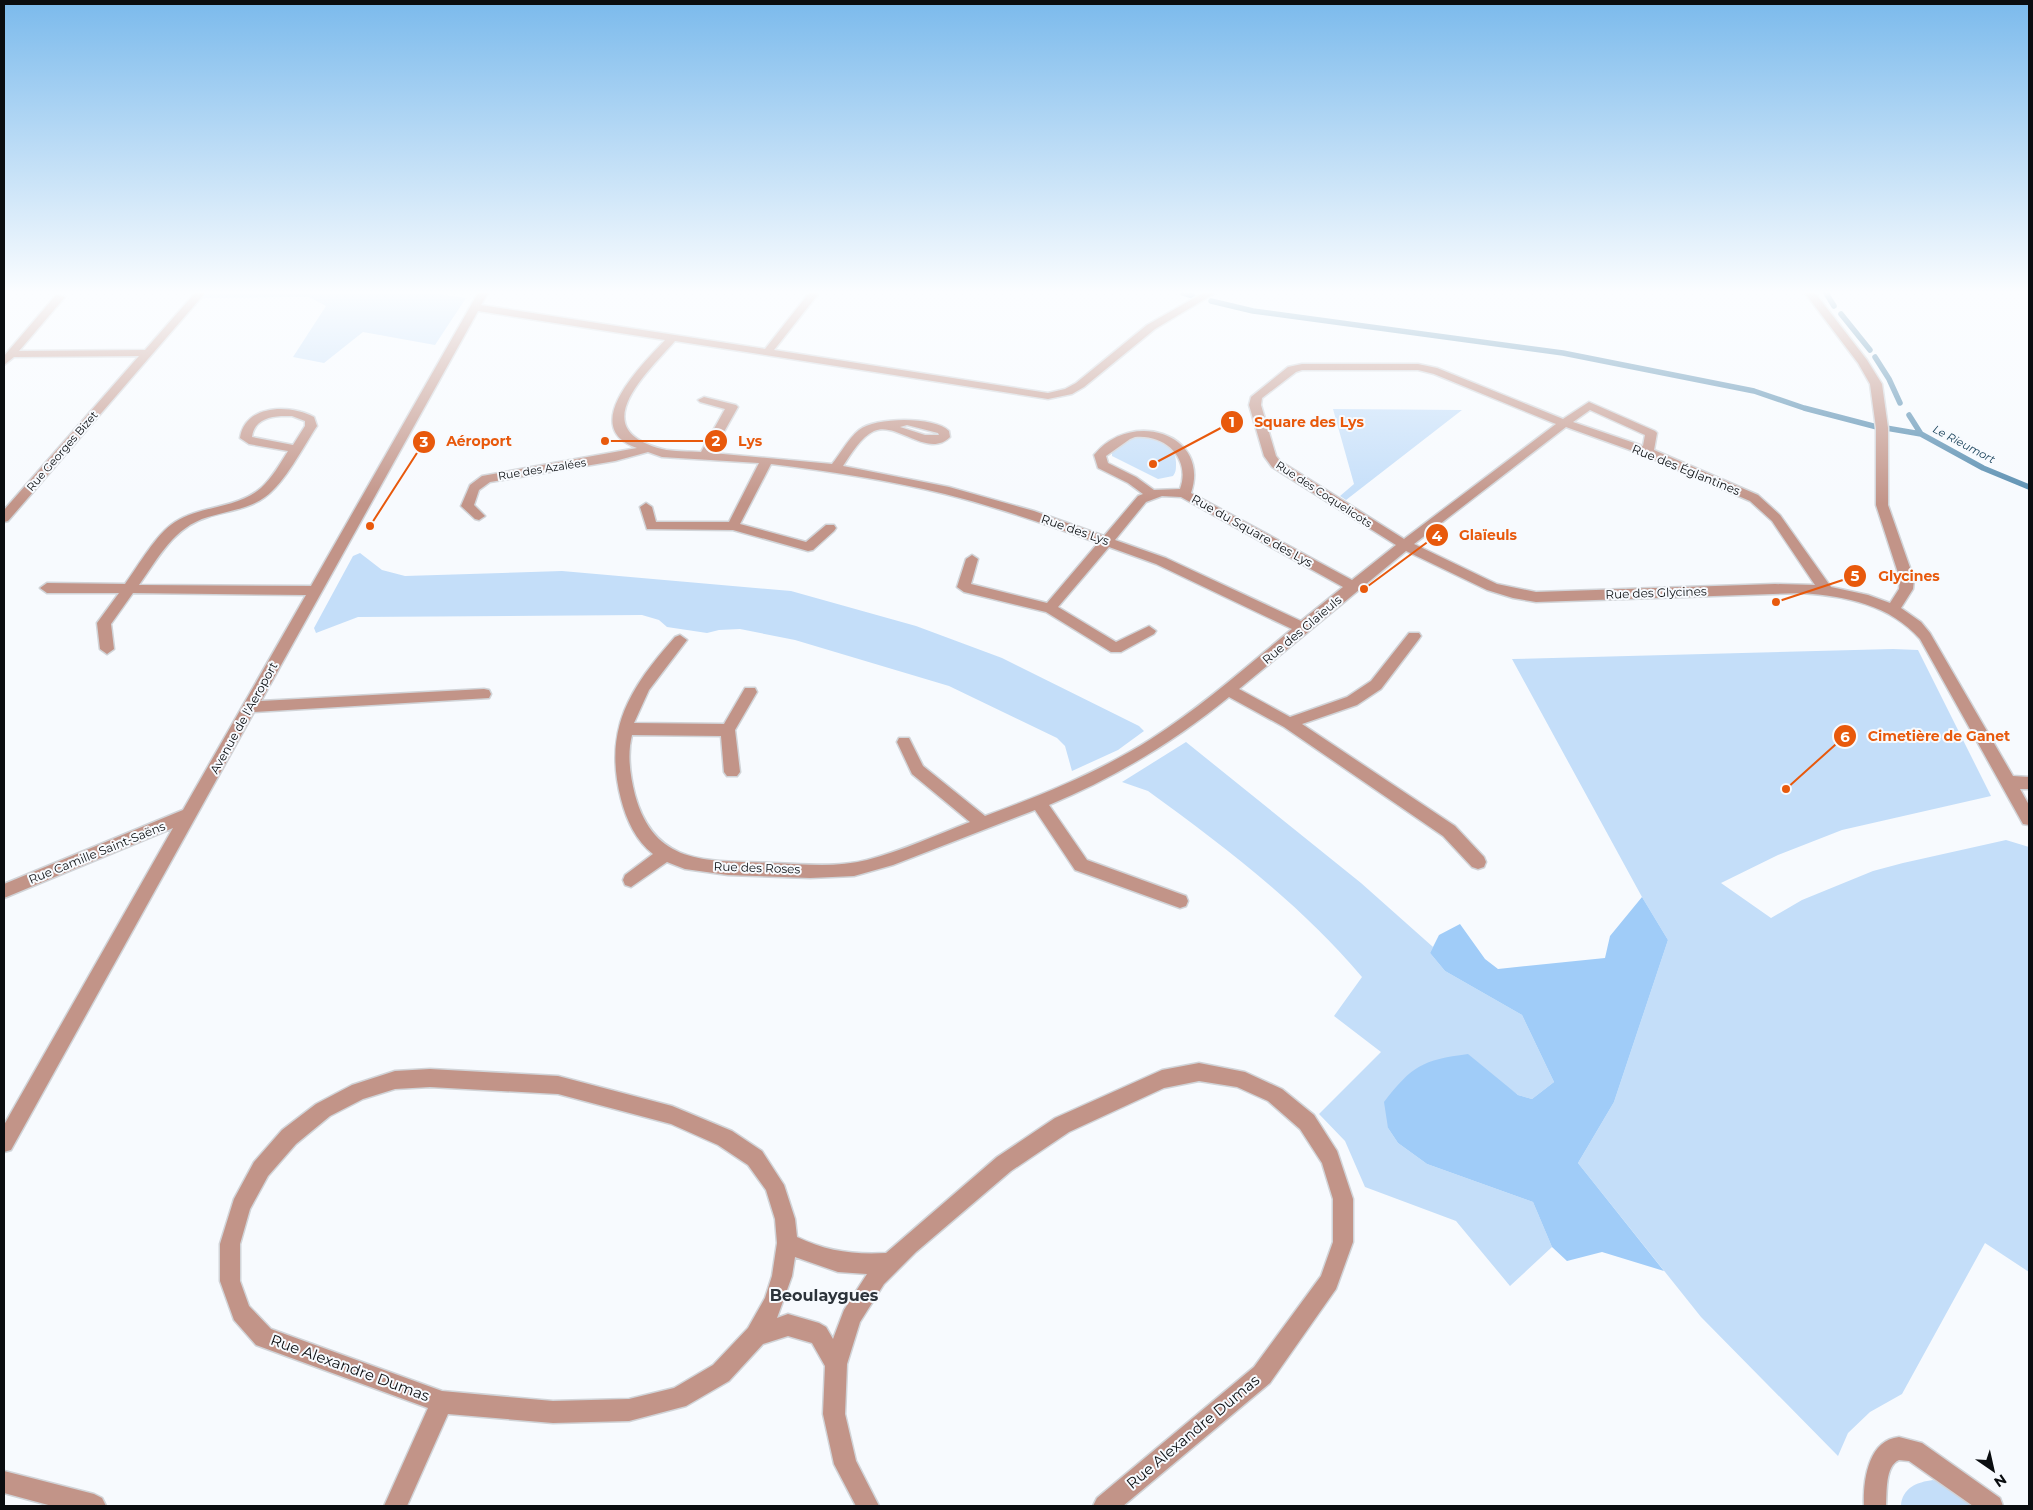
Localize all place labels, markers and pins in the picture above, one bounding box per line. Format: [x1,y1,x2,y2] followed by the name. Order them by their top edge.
[1219,407,1374,436] callout: Square des Lys
[703,426,772,455] callout: Lys
[411,427,522,456] callout: Aéroport
[1424,521,1527,550] callout: Glaïeuls
[1843,561,1949,590] callout: Glycines
[1833,722,2020,751] callout: Cimetière de Ganet

